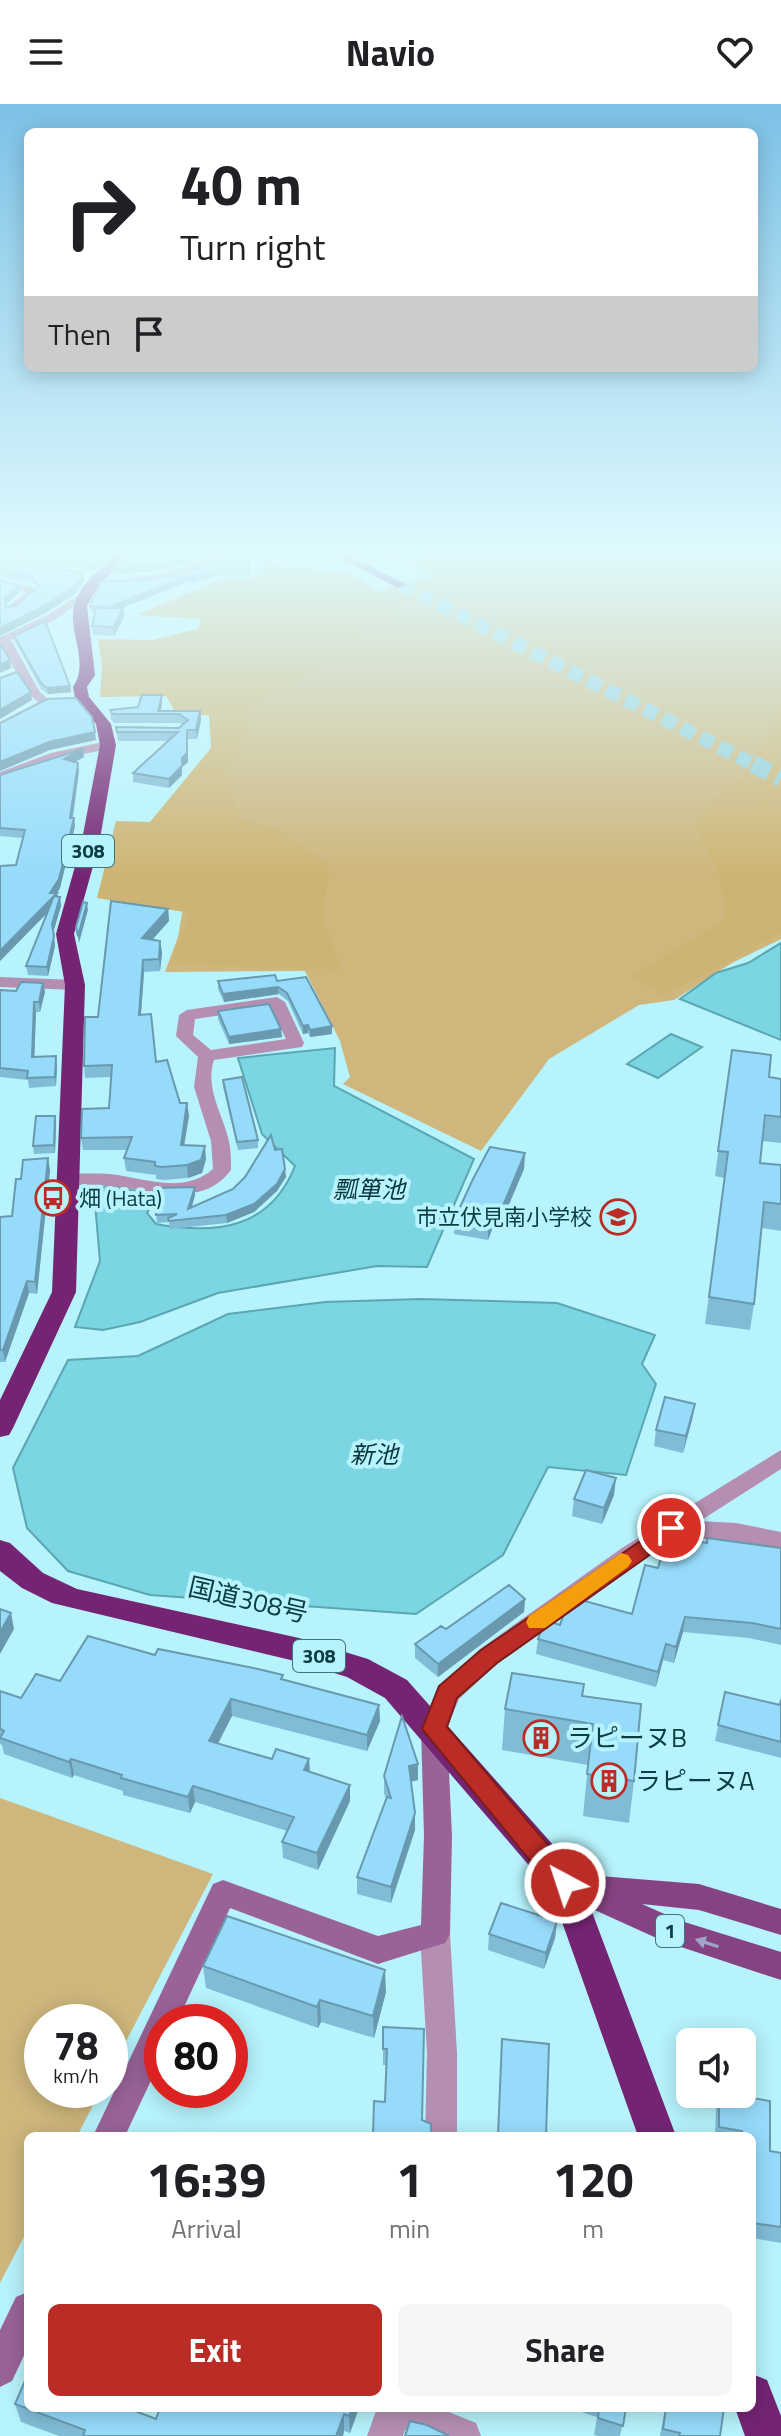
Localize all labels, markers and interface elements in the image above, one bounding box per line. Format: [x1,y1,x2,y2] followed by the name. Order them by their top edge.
[346,25,435,80] text: Navio
[24,30,68,74] icon: menu
[713,30,757,74] icon: heart
[180,142,302,227] text: 40 m
[48,160,152,264] icon: right
[180,219,325,274] text: Turn right
[48,311,111,357] text: Then
[127,312,171,356] icon: arrive
[62,835,114,867] road number: 308
[333,1171,407,1207] water label: 瓢箪池
[34,1179,72,1217] bus stop icon: 畑 (Hata)
[79,1181,162,1215] place label: 畑 (Hata)
[599,1198,637,1236] school or university icon: 市立伏見南小学校
[416,1200,592,1234] place label: 市立伏見南小学校
[350,1436,400,1472] water label: 新池
[637,1494,705,1562] pin
[649,1506,693,1550] icon: arrive
[184,1567,312,1632] street label: 国道308号
[293,1640,345,1672] road number: 308
[567,1718,687,1757] place label: ラピーヌB
[522,1719,560,1757] building icon: ラピーヌB
[635,1761,755,1800] place label: ラピーヌA
[590,1762,628,1800] building icon: ラピーヌA
[523,1841,607,1925] position arrow
[656,1915,684,1947] road number: 1
[694,1936,718,1948] one-way arrow
[144,2004,248,2108] speed limit sign: 80
[54,2015,98,2076] text: 78
[676,2028,756,2108] map controls
[676,2028,756,2108] button: sound
[53,2060,99,2091] text: km/h
[147,2143,266,2216] text: 16:39
[396,2143,423,2216] text: 1
[553,2143,633,2216] text: 120
[171,2209,242,2248] text: Arrival
[389,2209,430,2248] text: min
[582,2209,604,2248] text: m
[48,2304,382,2396] button: Exit
[398,2304,732,2396] button: Share

